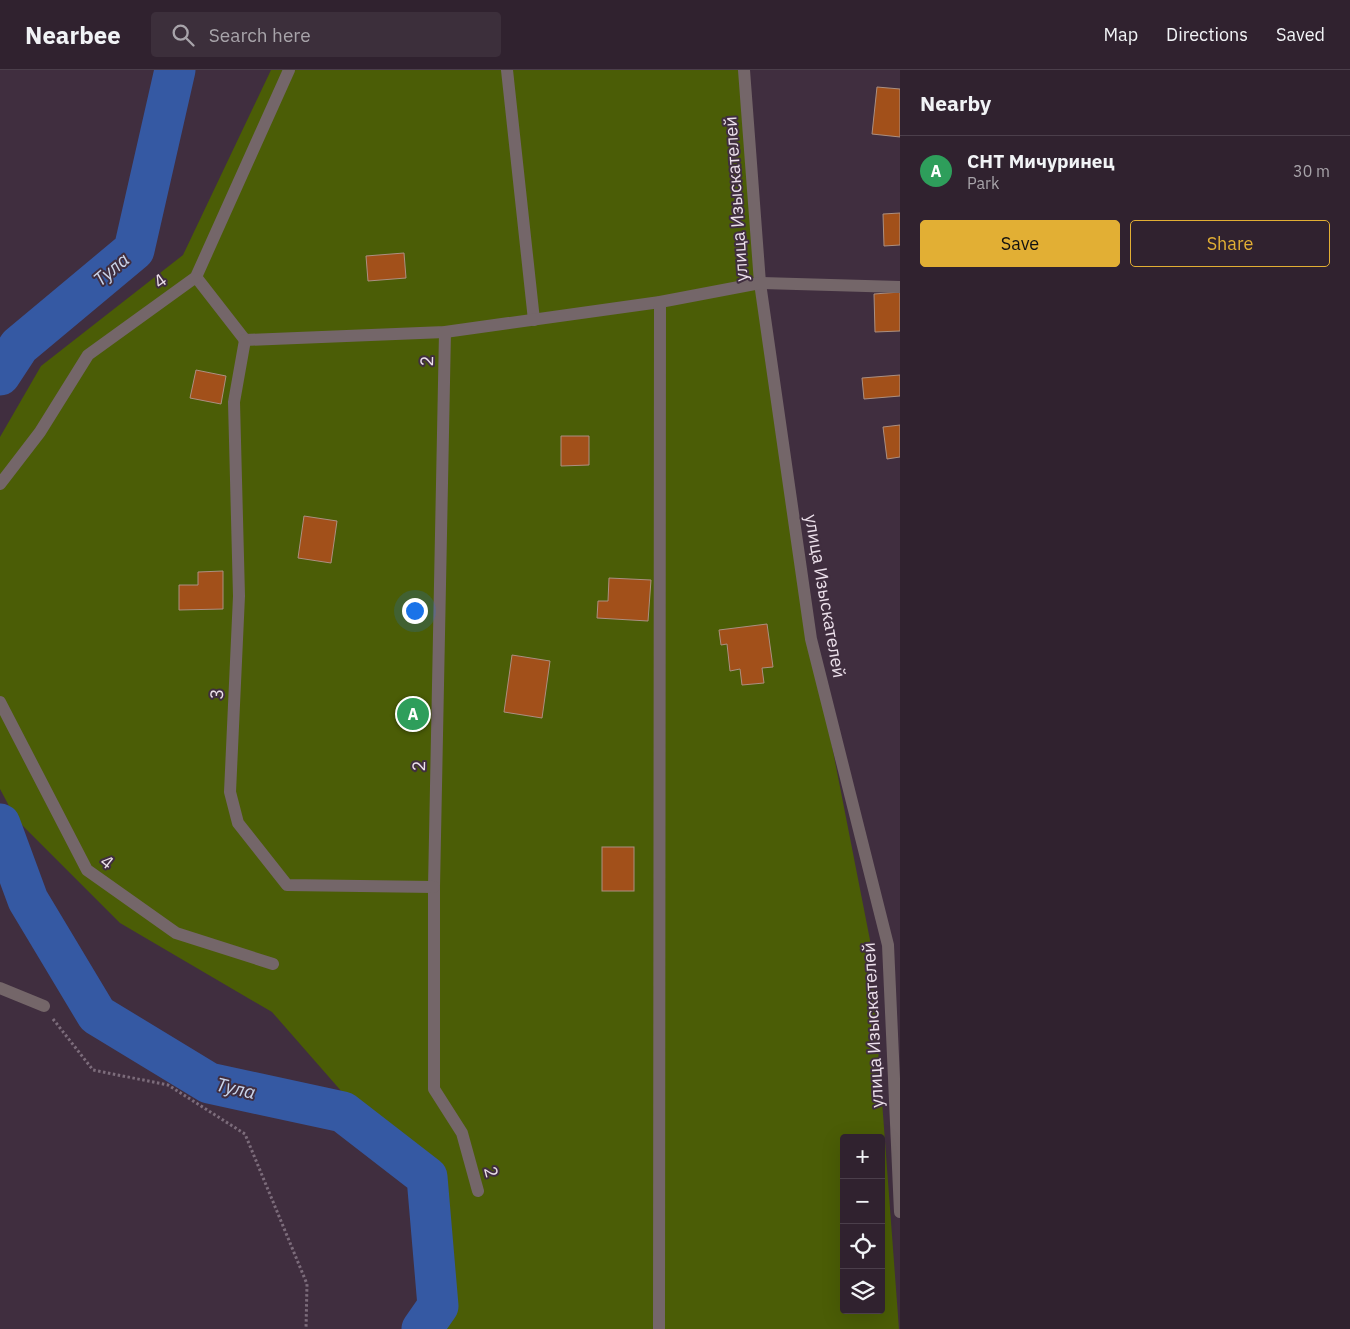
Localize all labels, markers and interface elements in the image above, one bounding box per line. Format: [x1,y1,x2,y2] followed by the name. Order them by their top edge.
[151,12,501,57] search box
[25,19,121,51] text: Nearbee
[169,21,197,49] icon: search
[209,23,311,47] text: Search here
[1103,23,1138,46] text: Map
[1166,23,1248,46] text: Directions
[1276,23,1325,46] text: Saved
[920,89,991,117] text: Nearby
[718,116,753,282] street label: улица Изыскателей
[967,149,1115,173] text: СНТ Мичуринец
[931,161,941,181] text: A
[1293,161,1330,181] text: 30 m
[967,173,999,193] text: Park
[920,220,1120,267] button: Save
[1130,220,1330,267] button: Share
[88,247,134,291] water label: Тула
[149,268,171,293] street label: 4
[415,355,438,367] street label: 2
[800,512,851,680] street label: улица Изыскателей
[402,598,428,624] your location
[205,688,228,700] street label: 3
[397,695,429,733] pin: A
[407,760,430,772] street label: 2
[96,849,119,874] street label: 4
[857,942,888,1108] street label: улица Изыскателей
[214,1072,258,1104] water label: Тула
[840,1134,885,1314] map controls
[840,1134,885,1179] button: +
[479,1164,504,1180] street label: 2
[840,1179,885,1224] button: −
[840,1224,885,1269] button: locate
[840,1269,885,1314] button: layers

